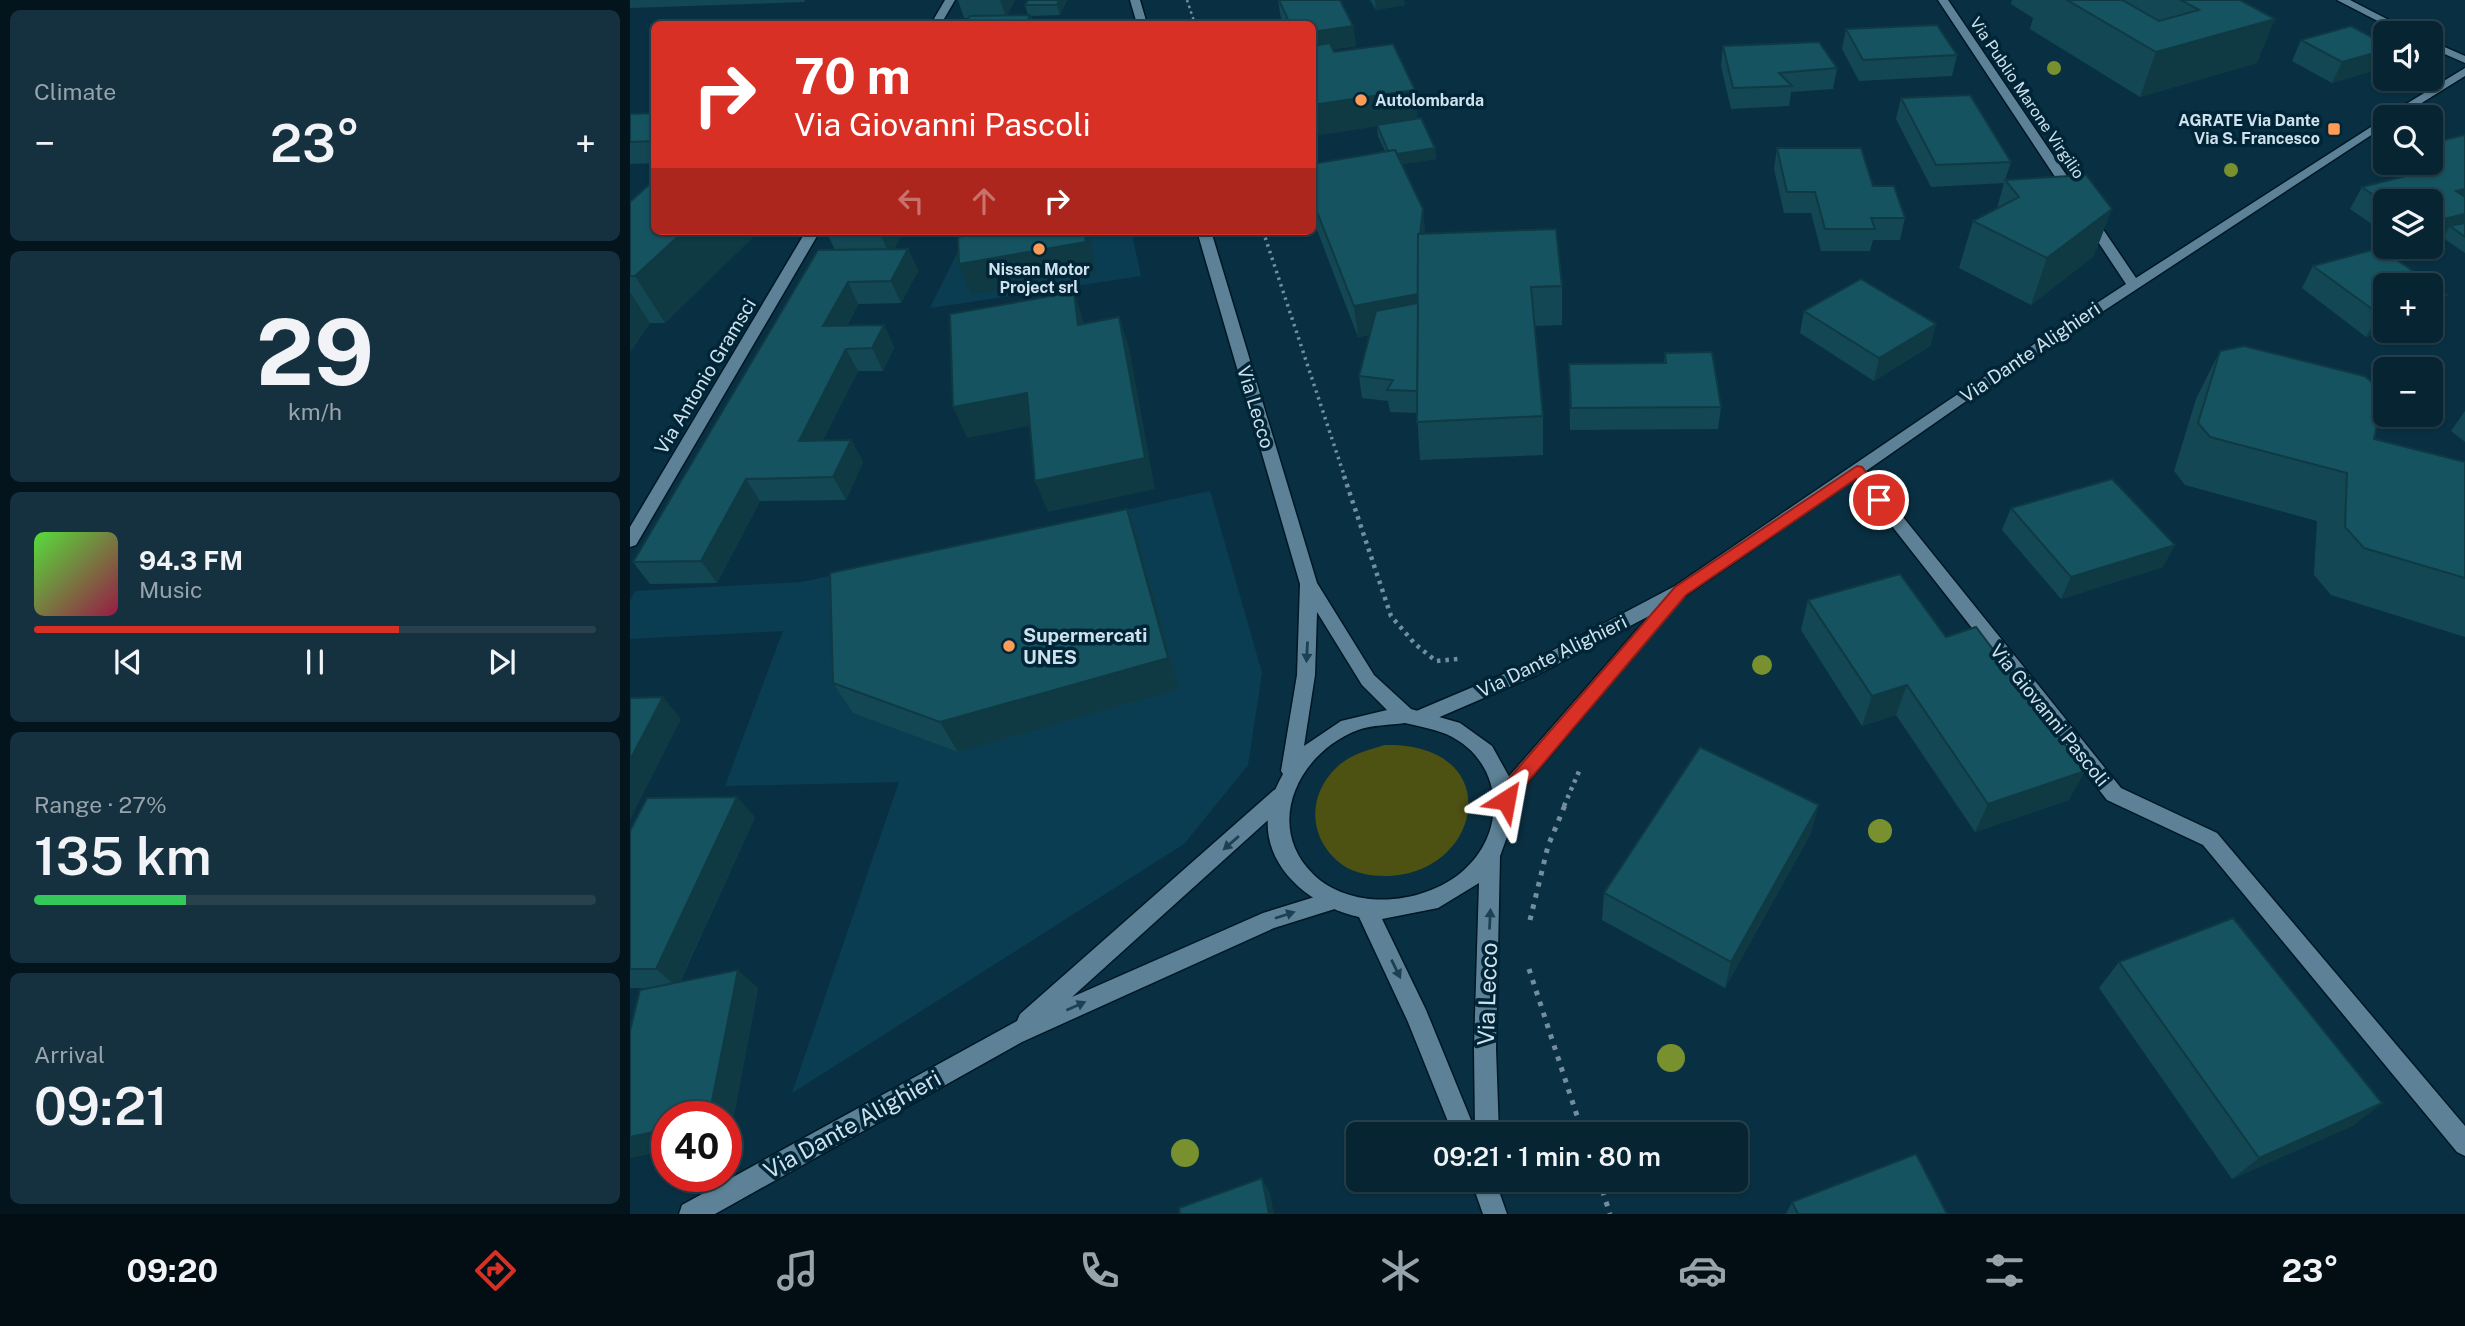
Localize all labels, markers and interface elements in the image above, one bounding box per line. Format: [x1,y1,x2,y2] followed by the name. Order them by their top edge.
[1966,14,2088,182] street label: Via Publio Marone Virgilio
[2373,21,2443,427] map controls
[2373,21,2443,91] button: sound
[794,47,911,105] text: 70 m
[679,49,770,140] icon: right
[34,78,116,105] text: Climate
[1375,91,1484,110] place label: Autolombarda
[1353,92,1369,108] marker: Autolombarda
[2373,105,2443,175] button: search
[794,106,1091,143] text: Via Giovanni Pascoli
[2178,111,2320,148] place label: AGRATE Via Dante Via S. Francesco
[270,113,360,174] text: 23°
[34,121,55,166] text: −
[575,121,596,166] text: +
[2326,121,2342,137] marker: AGRATE Via Dante Via S. Francesco
[892,182,930,220] icon: left
[965,182,1003,220] icon: ahead
[1038,182,1076,220] icon: right
[2373,189,2443,259] button: layers
[1031,241,1047,257] marker: Nissan Motor Project srl
[988,260,1090,297] place label: Nissan Motor Project srl
[2373,273,2443,343] button: +
[650,294,760,458] street label: Via Antonio Gramsci
[1956,297,2104,407] street label: Via Dante Alighieri
[256,299,374,405] text: 29
[2373,357,2443,427] button: −
[1233,363,1279,451] street label: Via Lecco
[288,398,342,425] text: km/h
[1849,470,1909,530] pin
[1860,481,1898,519] icon: arrive
[139,545,243,576] text: 94.3 FM
[139,576,203,603] text: Music
[1474,610,1630,702] street label: Via Dante Alighieri
[1023,624,1147,668] place label: Supermercati UNES
[1001,638,1017,654] marker: Supermercati UNES
[1986,640,2114,790] street label: Via Giovanni Pascoli
[1302,641,1313,663] one-way arrow
[109,643,147,681] icon: previous
[296,643,334,681] icon: pause
[483,643,521,681] icon: next
[1469,763,1543,837] position arrow
[34,791,167,818] text: Range · 27%
[34,826,211,887] text: 135 km
[1222,835,1240,851] one-way arrow
[1484,908,1495,930] one-way arrow
[1274,909,1295,920] one-way arrow
[1472,942,1502,1046] street label: Via Lecco
[1390,959,1402,979] one-way arrow
[1066,1000,1087,1011] one-way arrow
[34,1041,105,1068] text: Arrival
[759,1064,945,1184] street label: Via Dante Alighieri
[34,1076,168,1137] text: 09:21
[651,1101,742,1192] speed limit sign: 40
[1433,1141,1661,1172] text: 09:21 · 1 min · 80 m
[471,1246,520,1295] icon: directions
[773,1246,822,1295] icon: music
[1075,1246,1124,1295] icon: phone
[1376,1246,1425,1295] icon: climate
[1678,1246,1727,1295] icon: car
[1980,1246,2029,1295] icon: filters
[126,1252,218,1289] text: 09:20
[2282,1252,2339,1289] text: 23°

